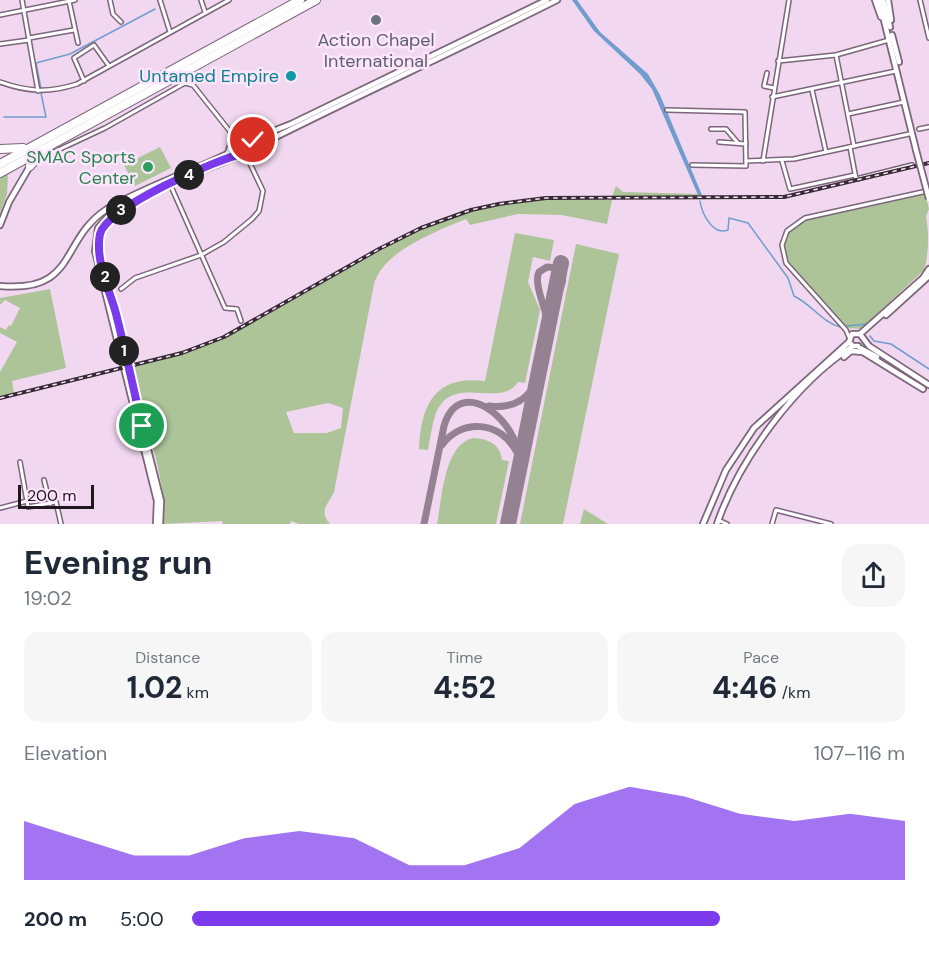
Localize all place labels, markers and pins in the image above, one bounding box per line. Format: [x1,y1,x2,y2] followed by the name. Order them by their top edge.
[369,13,383,27] marker: Action Chapel International
[317,28,435,73] place label: Action Chapel International
[139,64,279,88] place label: Untamed Empire
[284,69,298,83] marker: Untamed Empire
[227,114,278,165] pin
[26,145,136,190] place label: SMAC Sports Center
[141,160,155,174] marker: SMAC Sports Center
[174,160,204,190] pin: 4
[106,195,136,225] pin: 3
[90,262,120,292] pin: 2
[109,336,139,366] pin: 1
[116,400,167,451] pin

